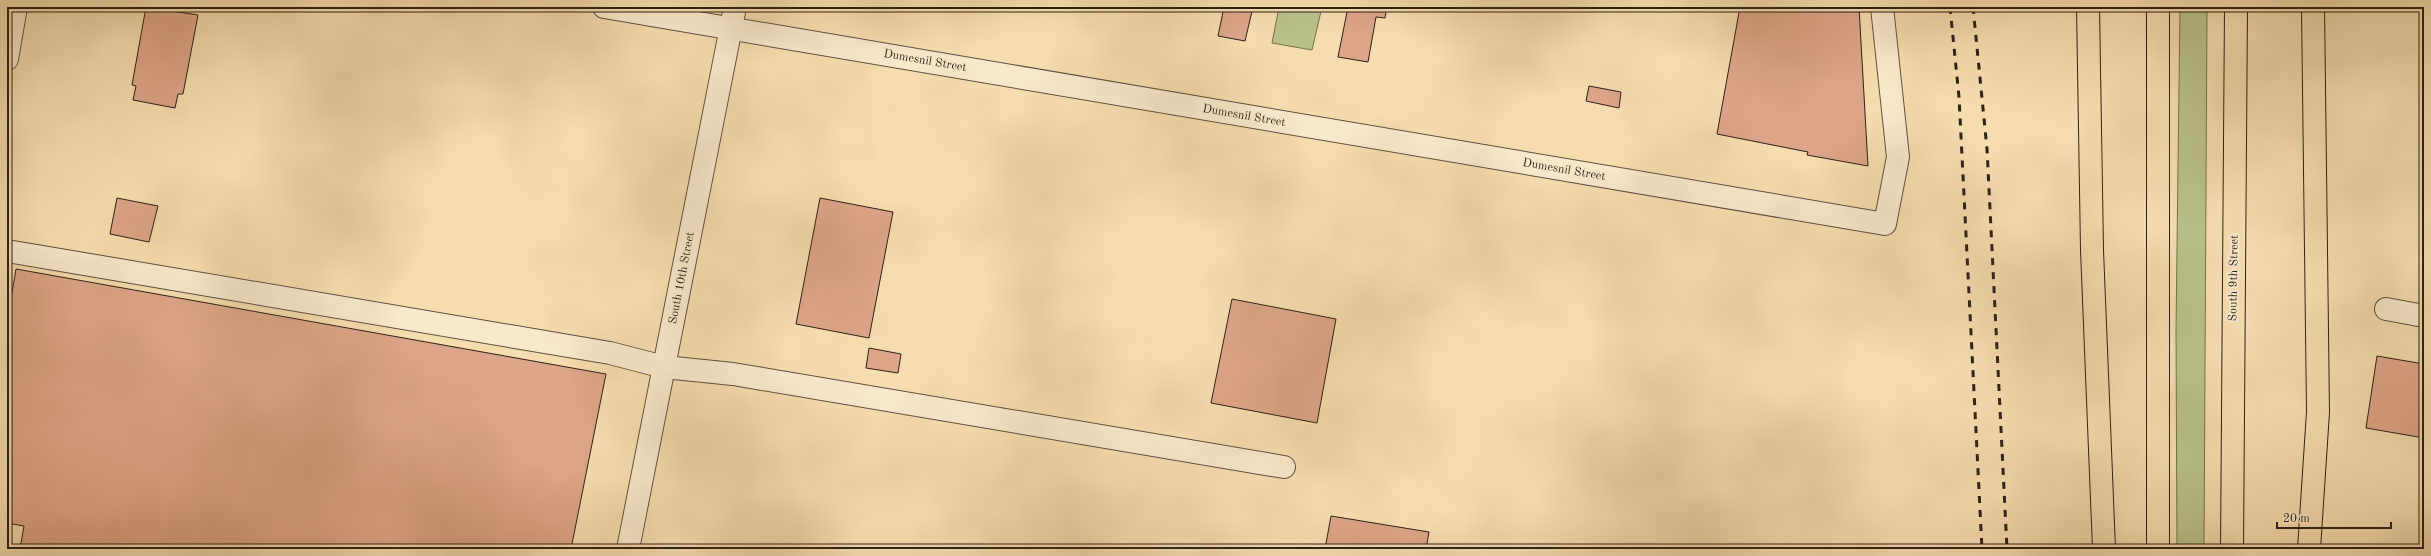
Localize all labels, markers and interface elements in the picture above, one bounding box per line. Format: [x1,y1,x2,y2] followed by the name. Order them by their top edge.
[883,48,967,74] street label: Dumesnil Street
[1202,103,1286,129] street label: Dumesnil Street
[1522,157,1606,183] street label: Dumesnil Street
[667,231,697,325] street label: South 10th Street
[2227,235,2241,321] street label: South 9th Street
[2277,504,2391,530] scale bar
[2283,513,2310,525] text: 20 m

